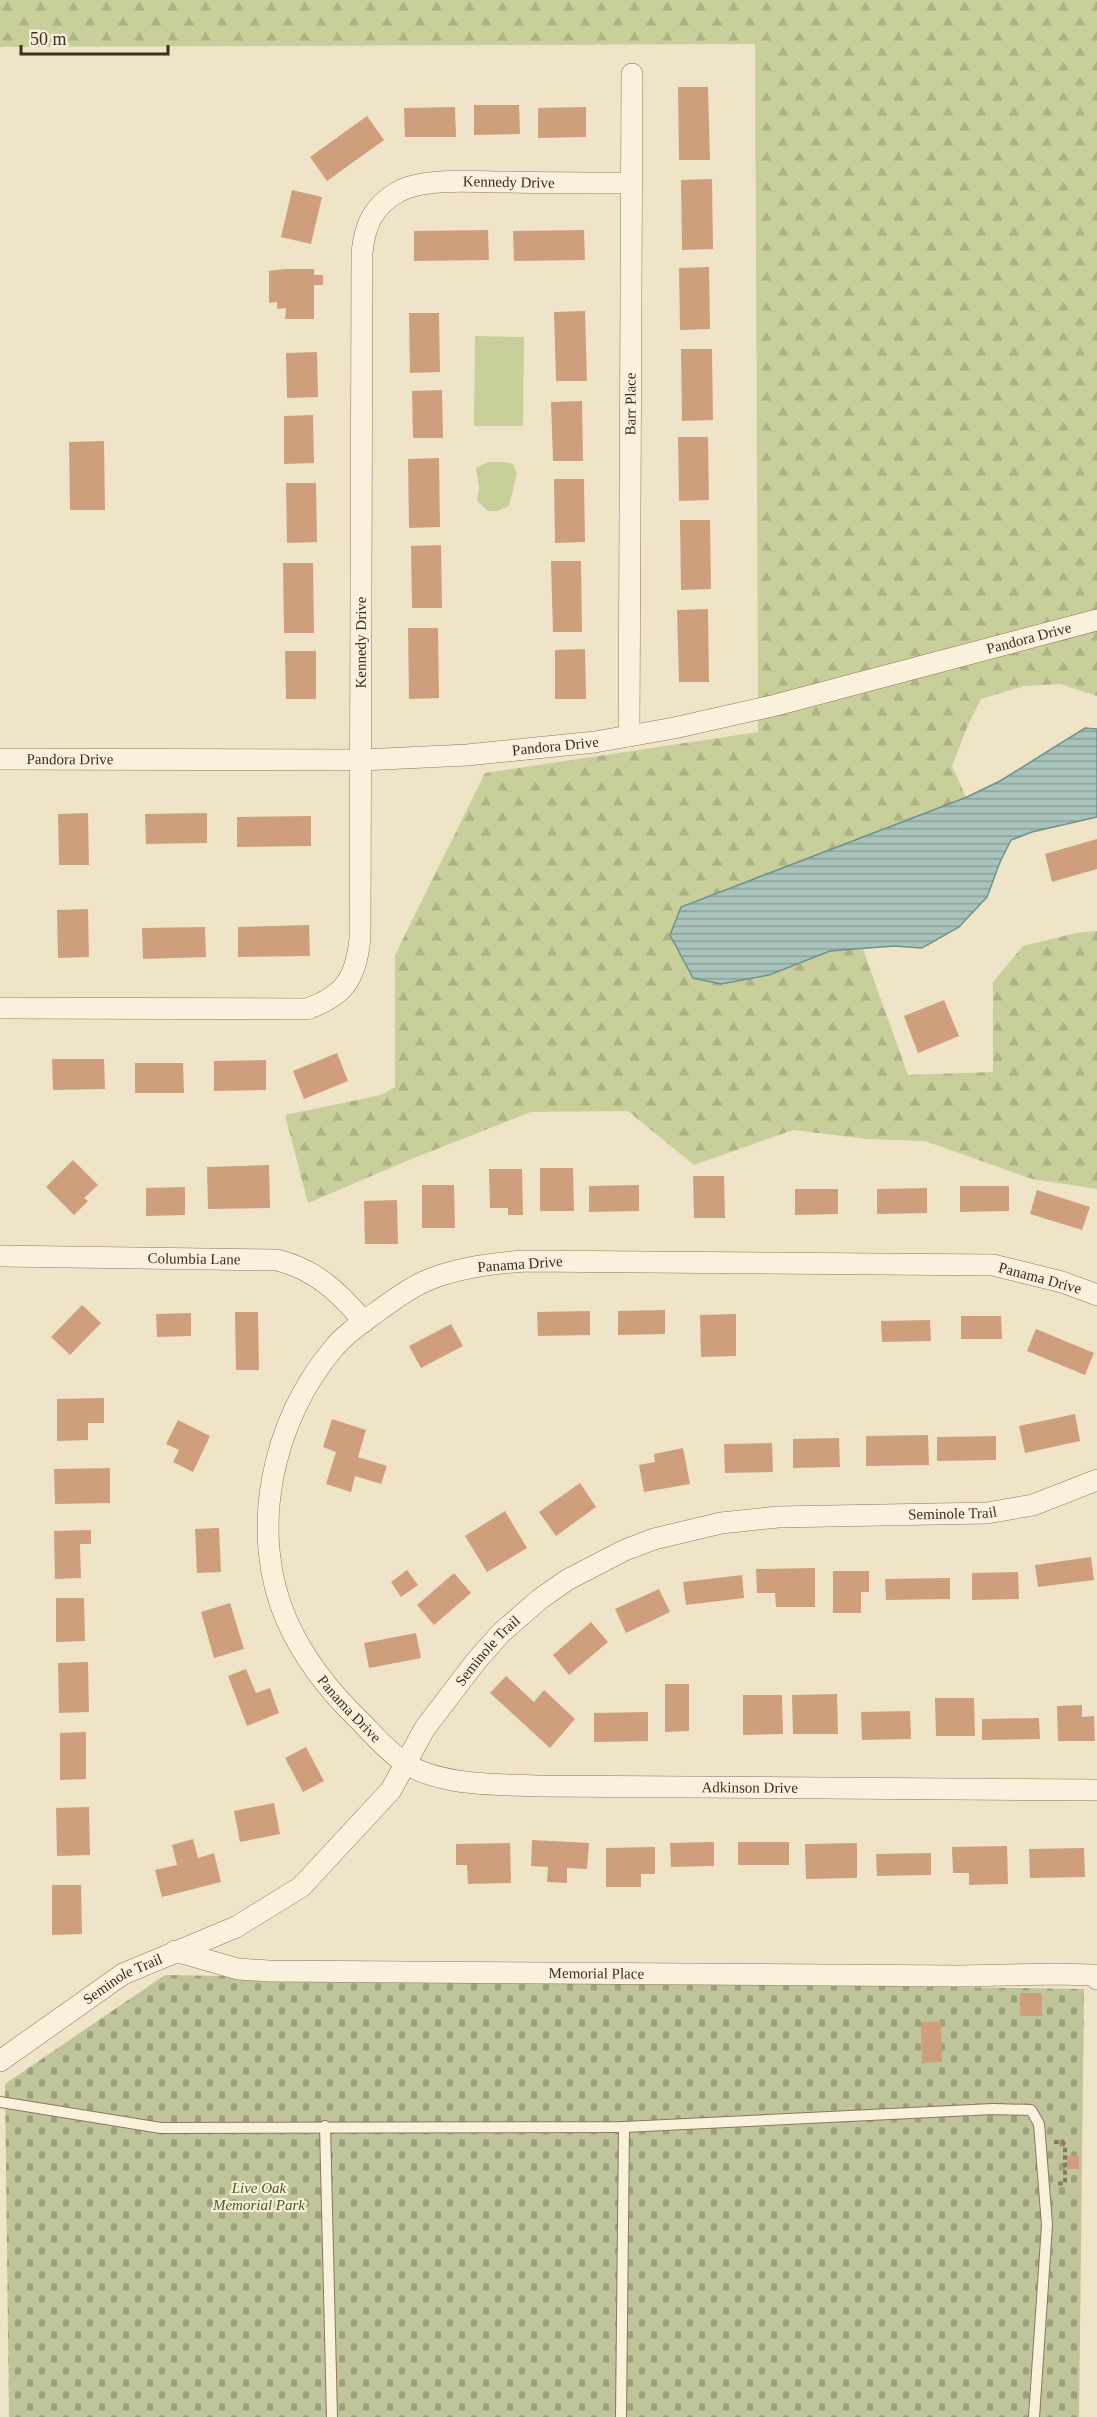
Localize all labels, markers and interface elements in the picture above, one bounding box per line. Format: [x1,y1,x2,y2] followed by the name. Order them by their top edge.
[21,18,168,56] scale bar
[30,29,67,49] text: 50 m
[463,173,555,191] street label: Kennedy Drive
[622,372,639,436] street label: Barr Place
[353,596,369,689] street label: Kennedy Drive
[985,619,1073,657] street label: Pandora Drive
[511,733,600,758] street label: Pandora Drive
[26,751,114,767] street label: Pandora Drive
[147,1250,241,1267] street label: Columbia Lane
[477,1253,563,1275] street label: Panama Drive
[997,1259,1084,1297] street label: Panama Drive
[908,1503,998,1523] street label: Seminole Trail
[452,1612,523,1689] street label: Seminole Trail
[314,1672,384,1746] street label: Panama Drive
[701,1779,798,1796] street label: Adkinson Drive
[80,1951,165,2008] street label: Seminole Trail
[549,1965,645,1982] street label: Memorial Place
[212,2180,305,2213] park label: Live Oak Memorial Park

